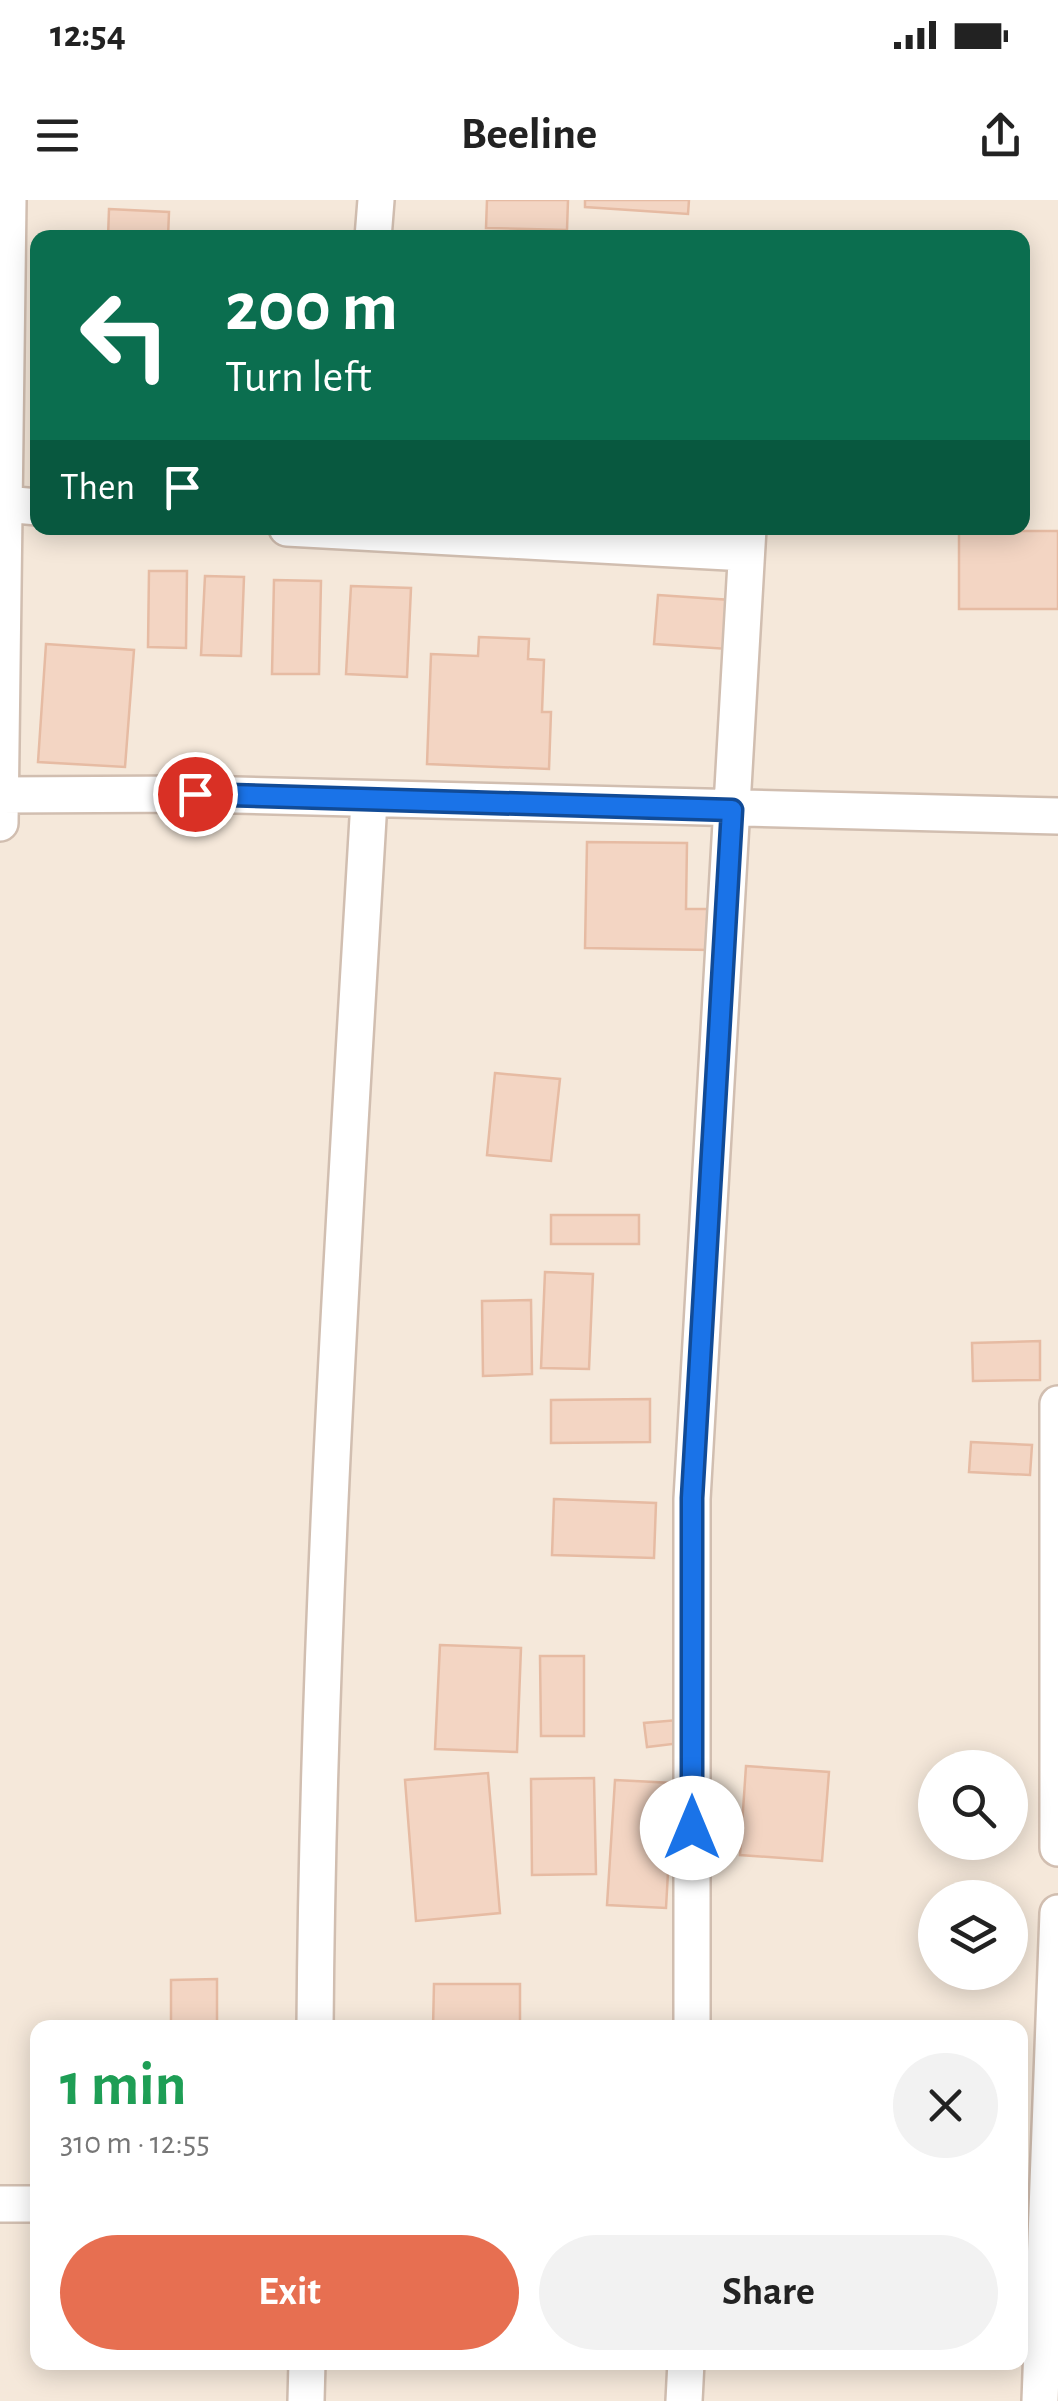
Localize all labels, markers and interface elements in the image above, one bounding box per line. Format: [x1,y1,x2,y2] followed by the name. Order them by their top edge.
[50,16,126,54] text: 12:54
[30,108,85,163] icon: menu
[973,108,1028,163] icon: share
[461,112,597,157] text: Beeline
[60,270,190,400] icon: left
[225,273,398,343] text: 200 m
[225,355,372,400] text: Turn left
[155,460,210,515] icon: arrive
[60,469,135,507] text: Then
[153,752,238,837] pin
[168,767,223,822] icon: arrive
[918,1750,1028,1990] map controls
[918,1750,1028,1860] button: search
[640,1776,744,1880] position arrow
[918,1880,1028,1990] button: layers
[893,2053,998,2158] button: close
[60,2056,186,2116] text: 1 min
[60,2127,210,2159] text: 310 m · 12:55
[60,2235,519,2350] button: Exit
[539,2235,998,2350] button: Share

